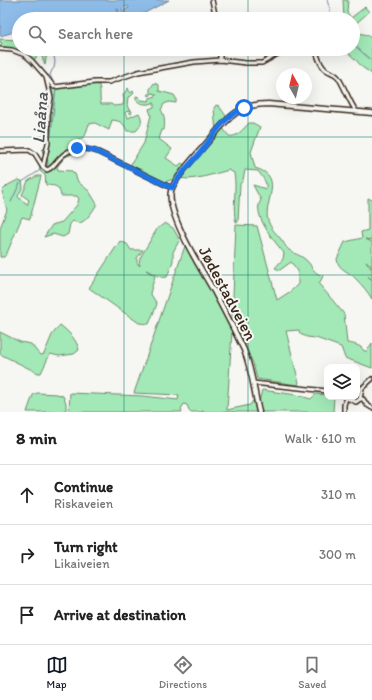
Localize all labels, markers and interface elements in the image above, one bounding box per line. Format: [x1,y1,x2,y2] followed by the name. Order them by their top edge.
[12,12,360,56] search box
[26,23,48,45] icon: search
[58,25,133,43] text: Search here
[276,68,312,104] north arrow
[27,91,53,144] water label: Liaåna
[235,99,253,117] route start
[68,139,86,157] route end
[195,242,261,344] street label: Jødestadveien
[324,364,360,400] map controls
[324,364,360,400] button: layers
[16,428,57,448] text: 8 min
[285,431,356,446] text: Walk · 610 m
[54,478,113,496] text: Continue
[16,484,38,506] icon: ahead
[321,487,356,502] text: 310 m
[54,496,113,511] text: Riskaveien
[54,538,118,556] text: Turn right
[16,544,38,566] icon: right
[319,547,356,562] text: 300 m
[54,556,110,571] text: Likaiveien
[16,604,38,626] icon: arrive
[54,606,186,624] text: Arrive at destination
[46,654,68,691] tab: Map
[159,654,207,691] tab: Directions
[298,654,326,691] tab: Saved

